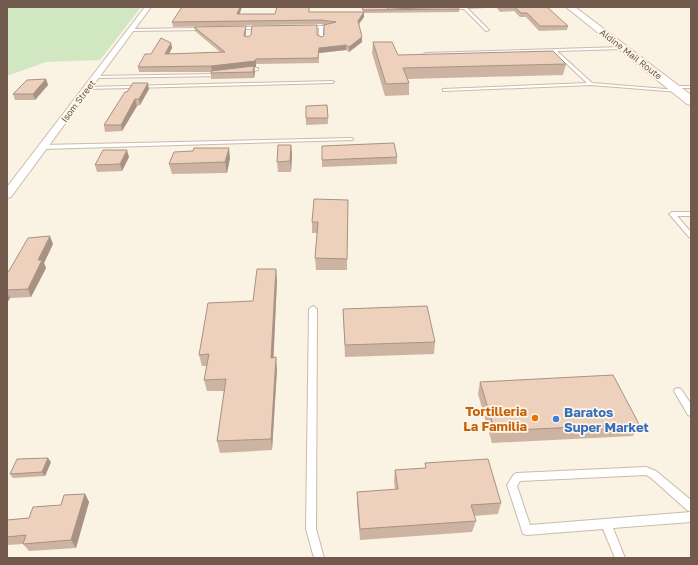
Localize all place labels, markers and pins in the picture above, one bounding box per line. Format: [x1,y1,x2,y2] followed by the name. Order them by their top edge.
[463,403,527,434] place label: Tortilleria La Familia
[564,404,649,435] place label: Baratos Super Market
[530,413,540,423] marker: Tortilleria La Familia
[551,414,561,424] marker: Baratos Super Market

